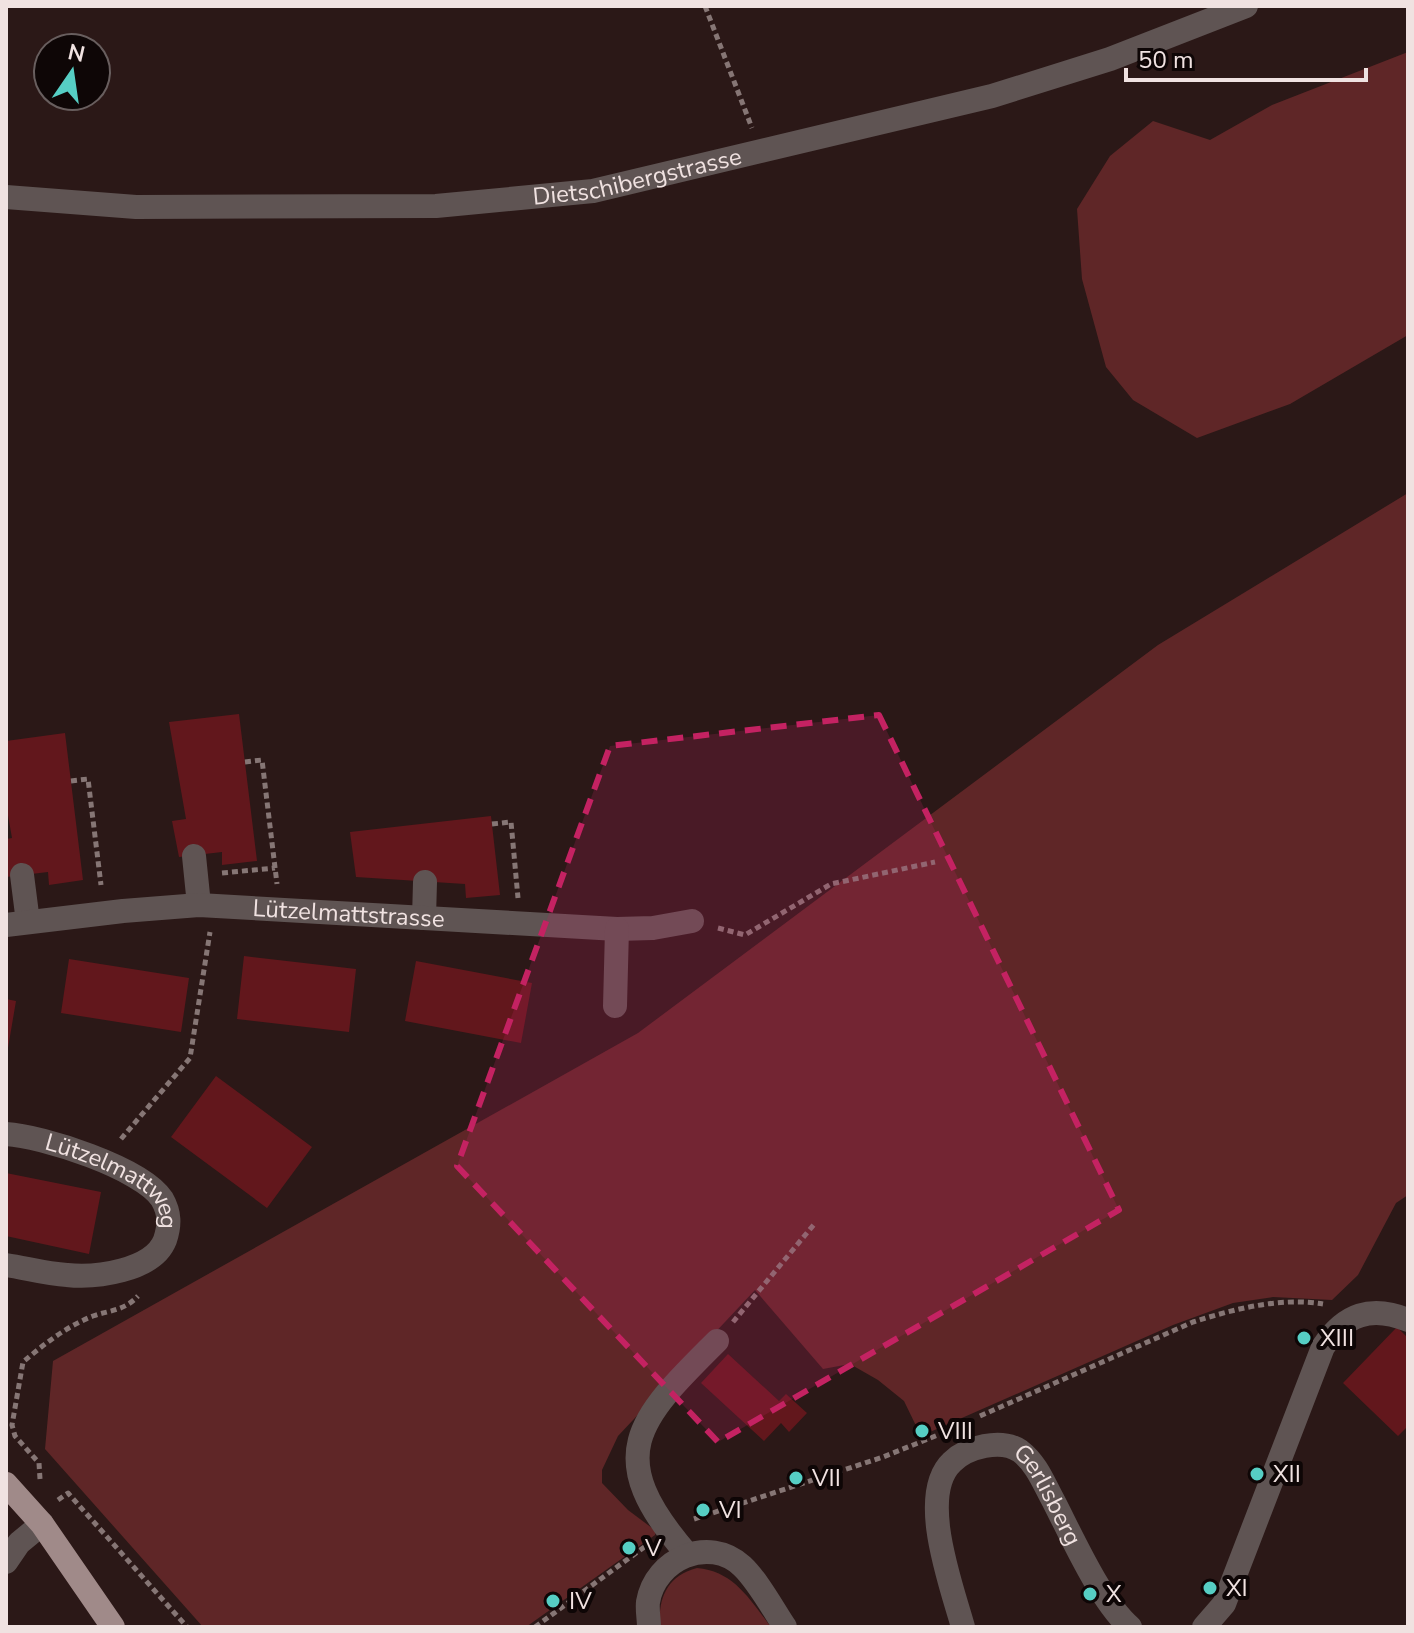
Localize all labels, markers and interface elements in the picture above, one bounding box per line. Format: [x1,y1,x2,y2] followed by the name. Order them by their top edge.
[32,32,112,112] north arrow
[1126,32,1366,82] scale bar
[65,37,88,70] text: N
[1138,44,1194,76] text: 50 m
[531,140,745,213] street label: Dietschibergstrasse
[252,892,446,935] street label: Lützelmattstrasse
[42,1126,185,1229] street label: Lützelmattweg
[1320,1322,1354,1354] place label: XIII
[1295,1329,1313,1347] marker: XIII
[937,1415,973,1447] place label: VIII
[913,1422,931,1440] marker: VIII
[1007,1437,1089,1551] street label: Gerlisberg
[1273,1458,1301,1490] place label: XII
[811,1462,841,1494] place label: VII
[1248,1465,1266,1483] marker: XII
[787,1469,805,1487] marker: VII
[718,1494,742,1526] place label: VI
[694,1501,712,1519] marker: VI
[644,1532,662,1564] place label: V
[620,1539,638,1557] marker: V
[1226,1572,1248,1604] place label: XI
[1106,1578,1122,1610] place label: X
[1201,1579,1219,1597] marker: XI
[569,1585,592,1617] place label: IV
[1081,1585,1099,1603] marker: X
[544,1592,562,1610] marker: IV

